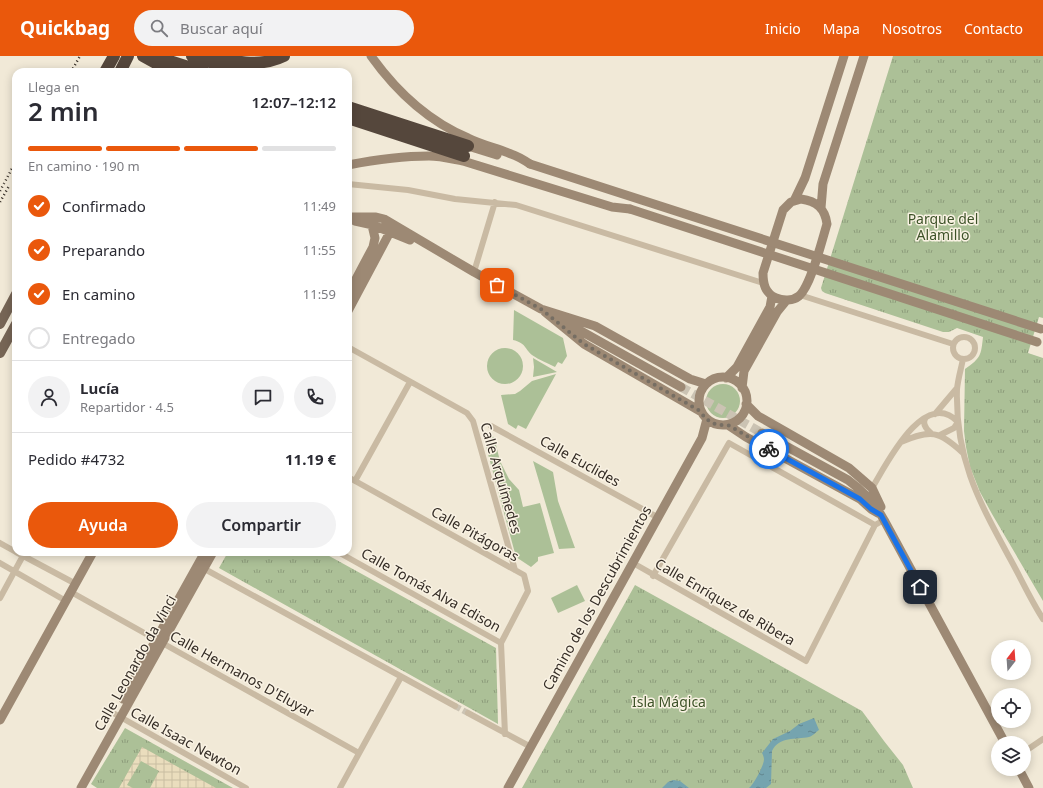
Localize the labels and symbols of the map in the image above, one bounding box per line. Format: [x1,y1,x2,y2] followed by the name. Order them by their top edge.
[908,209,978,244] park label: Parque del Alamillo
[480,268,514,302] pin
[477,420,527,536] street label: Calle Arquímedes
[749,429,789,469] courier
[537,431,624,491] street label: Calle Euclides
[428,502,523,566] street label: Calle Pitágoras
[538,502,656,694] street label: Camino de los Descubrimientos
[358,543,505,636] street label: Calle Tomás Alva Edison
[652,554,799,650] street label: Calle Enríquez de Ribera
[903,570,937,604] pin
[89,591,180,734] street label: Calle Leonardo da Vinci
[167,626,318,721] street label: Calle Hermanos D'Eluyar
[991,640,1031,680] north arrow
[632,692,706,711] park label: Isla Mágica
[127,702,245,779] street label: Calle Isaac Newton

